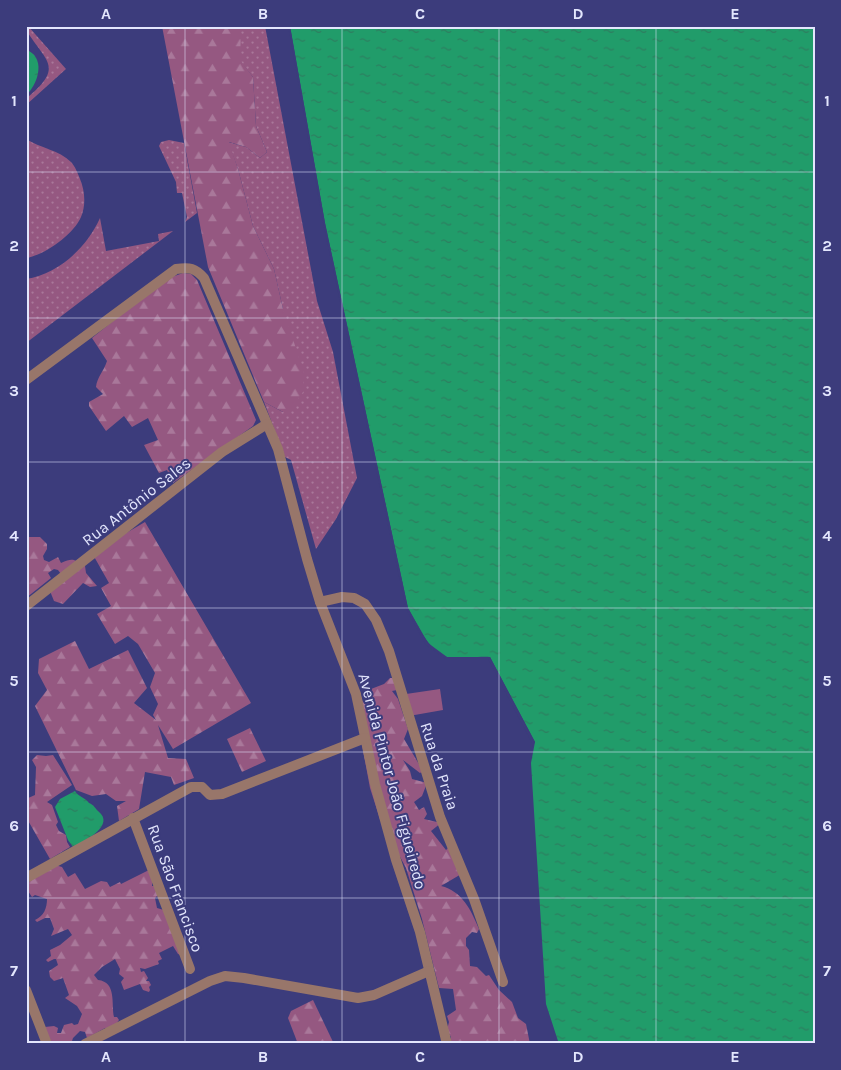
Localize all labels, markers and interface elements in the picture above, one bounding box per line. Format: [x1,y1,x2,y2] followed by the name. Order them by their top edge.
[101,4,111,23] text: A
[258,4,268,23] text: B
[415,4,425,23] text: C
[573,4,584,23] text: D
[730,4,740,23] text: E
[11,91,17,110] text: 1
[824,91,830,110] text: 1
[9,236,19,255] text: 2
[822,236,832,255] text: 2
[9,381,19,400] text: 3
[822,381,832,400] text: 3
[78,453,194,550] street label: Rua Antônio Sales
[9,526,19,545] text: 4
[822,526,832,545] text: 4
[9,671,19,690] text: 5
[354,671,431,891] street label: Avenida Pintor João Figueiredo
[822,671,832,690] text: 5
[416,720,463,812] street label: Rua da Praia
[9,816,19,835] text: 6
[822,816,832,835] text: 6
[144,822,207,954] street label: Rua São Francisco
[10,961,18,980] text: 7
[823,961,831,980] text: 7
[101,1047,111,1066] text: A
[258,1047,268,1066] text: B
[415,1047,425,1066] text: C
[573,1047,584,1066] text: D
[730,1047,740,1066] text: E

